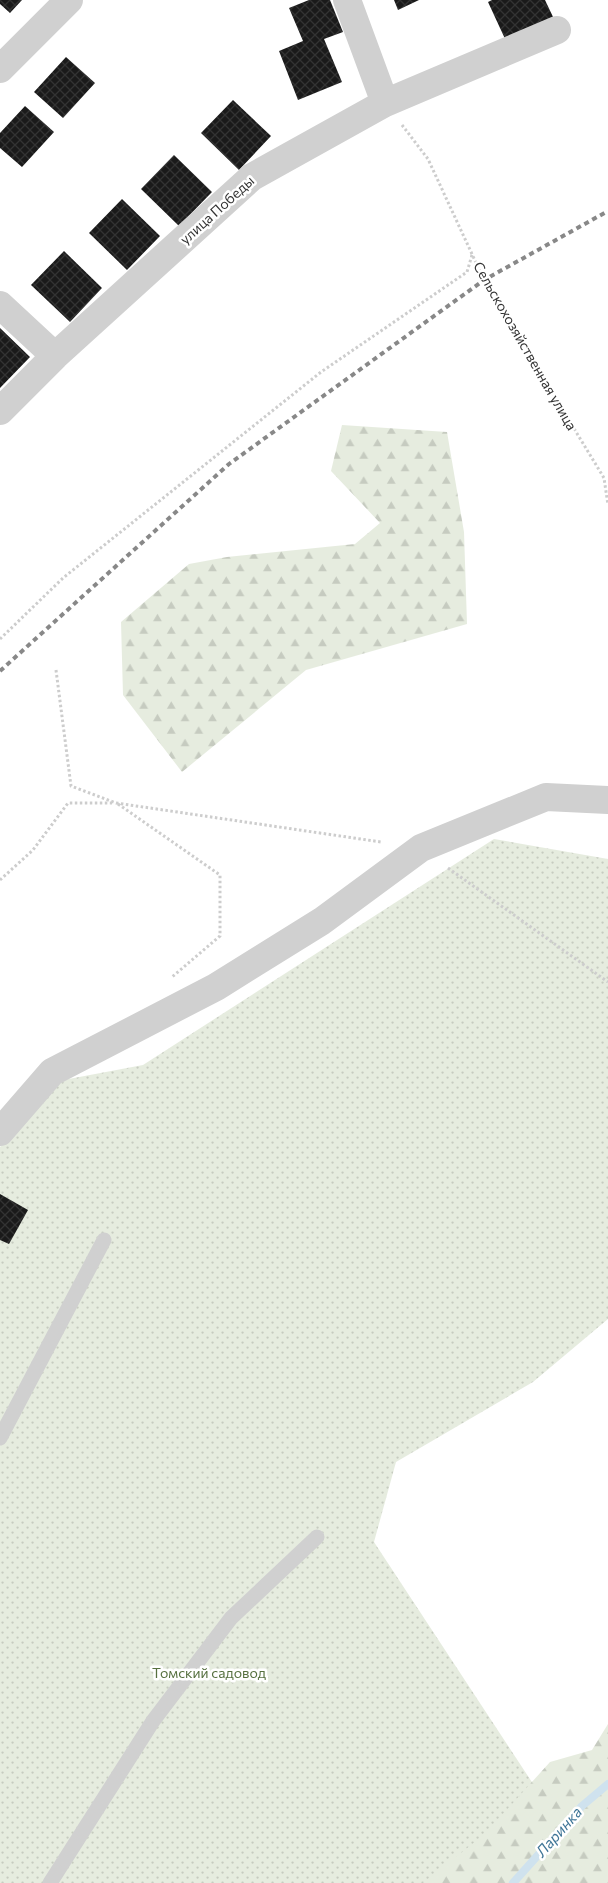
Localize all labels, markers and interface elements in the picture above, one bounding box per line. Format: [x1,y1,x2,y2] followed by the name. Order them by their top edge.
[176,172,257,247] street label: улица Победы
[470,258,581,433] street label: Сельскохозяйственная улица
[152,1664,266,1681] park label: Томский садовод
[531,1803,585,1861] water label: Ларинка

